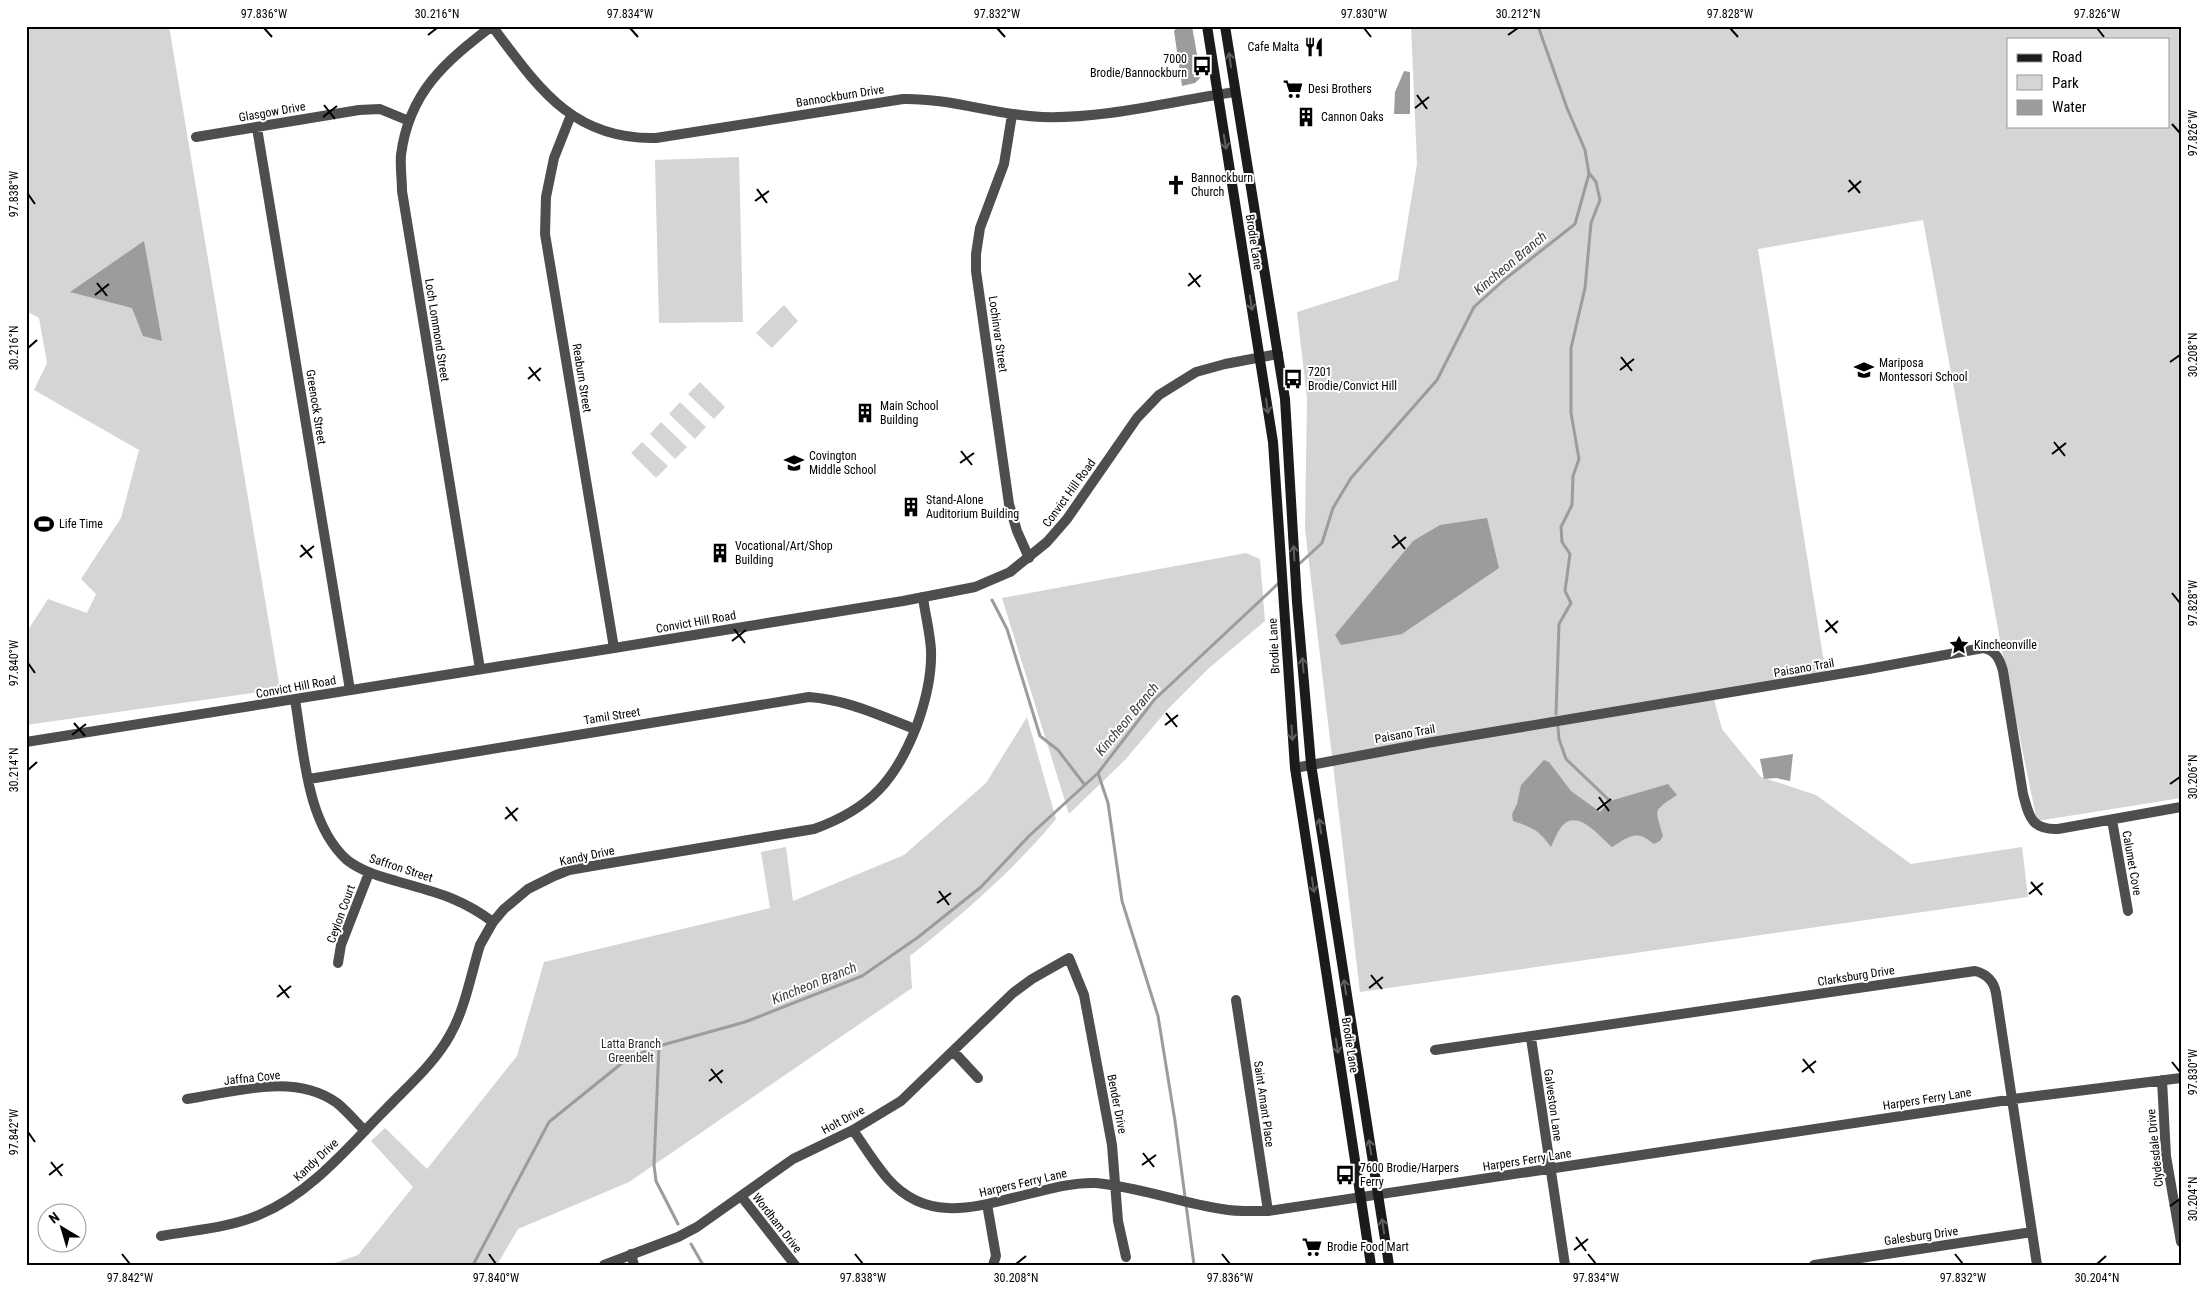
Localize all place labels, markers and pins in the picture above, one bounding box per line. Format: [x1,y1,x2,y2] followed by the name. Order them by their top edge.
[1303,36,1325,58] restaurant icon: Cafe Malta
[1248,40,1299,54] place label: Cafe Malta
[1090,52,1187,80] place label: 7000 Brodie/Bannockburn
[1191,55,1213,77] bus stop icon: 7000 Brodie/Bannockburn
[1282,78,1304,100] supermarket icon: Desi Brothers
[1308,82,1372,96] place label: Desi Brothers
[1295,106,1317,128] building icon: Cannon Oaks
[1321,110,1384,124] place label: Cannon Oaks
[1191,171,1253,199] place label: Bannockburn Church
[1165,174,1187,196] church icon: Bannockburn Church
[1879,356,1968,384] place label: Mariposa Montessori School
[1853,359,1875,381] school or university icon: Mariposa Montessori School
[1308,365,1397,393] place label: 7201 Brodie/Convict Hill
[1282,368,1304,390] bus stop icon: 7201 Brodie/Convict Hill
[880,399,939,427] place label: Main School Building
[854,402,876,424] building icon: Main School Building
[809,449,876,477] place label: Covington Middle School
[783,452,805,474] school or university icon: Covington Middle School
[926,493,1019,521] place label: Stand-Alone Auditorium Building
[900,496,922,518] building icon: Stand-Alone Auditorium Building
[33,513,55,535] sports icon: Life Time
[59,517,103,531] place label: Life Time
[735,539,833,567] place label: Vocational/Art/Shop Building
[709,542,731,564] building icon: Vocational/Art/Shop Building
[1948,634,1970,656] place icon: Kincheonville
[1974,638,2037,652] place label: Kincheonville
[1360,1161,1459,1189] place label: 7600 Brodie/Harpers Ferry
[1334,1164,1356,1186] bus stop icon: 7600 Brodie/Harpers Ferry
[1301,1236,1323,1258] supermarket icon: Brodie Food Mart
[1327,1240,1409,1254] place label: Brodie Food Mart

